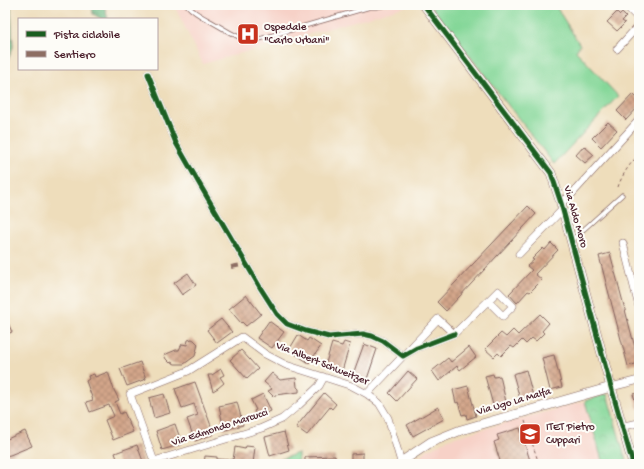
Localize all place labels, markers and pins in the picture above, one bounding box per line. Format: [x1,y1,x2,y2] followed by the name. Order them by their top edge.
[235,21,261,47] hospital icon: Ospedale "Carlo Urbani"
[264,22,330,47] place label: Ospedale "Carlo Urbani"
[517,421,543,447] school or university icon: ITET Pietro Cuppari
[546,422,595,447] place label: ITET Pietro Cuppari

